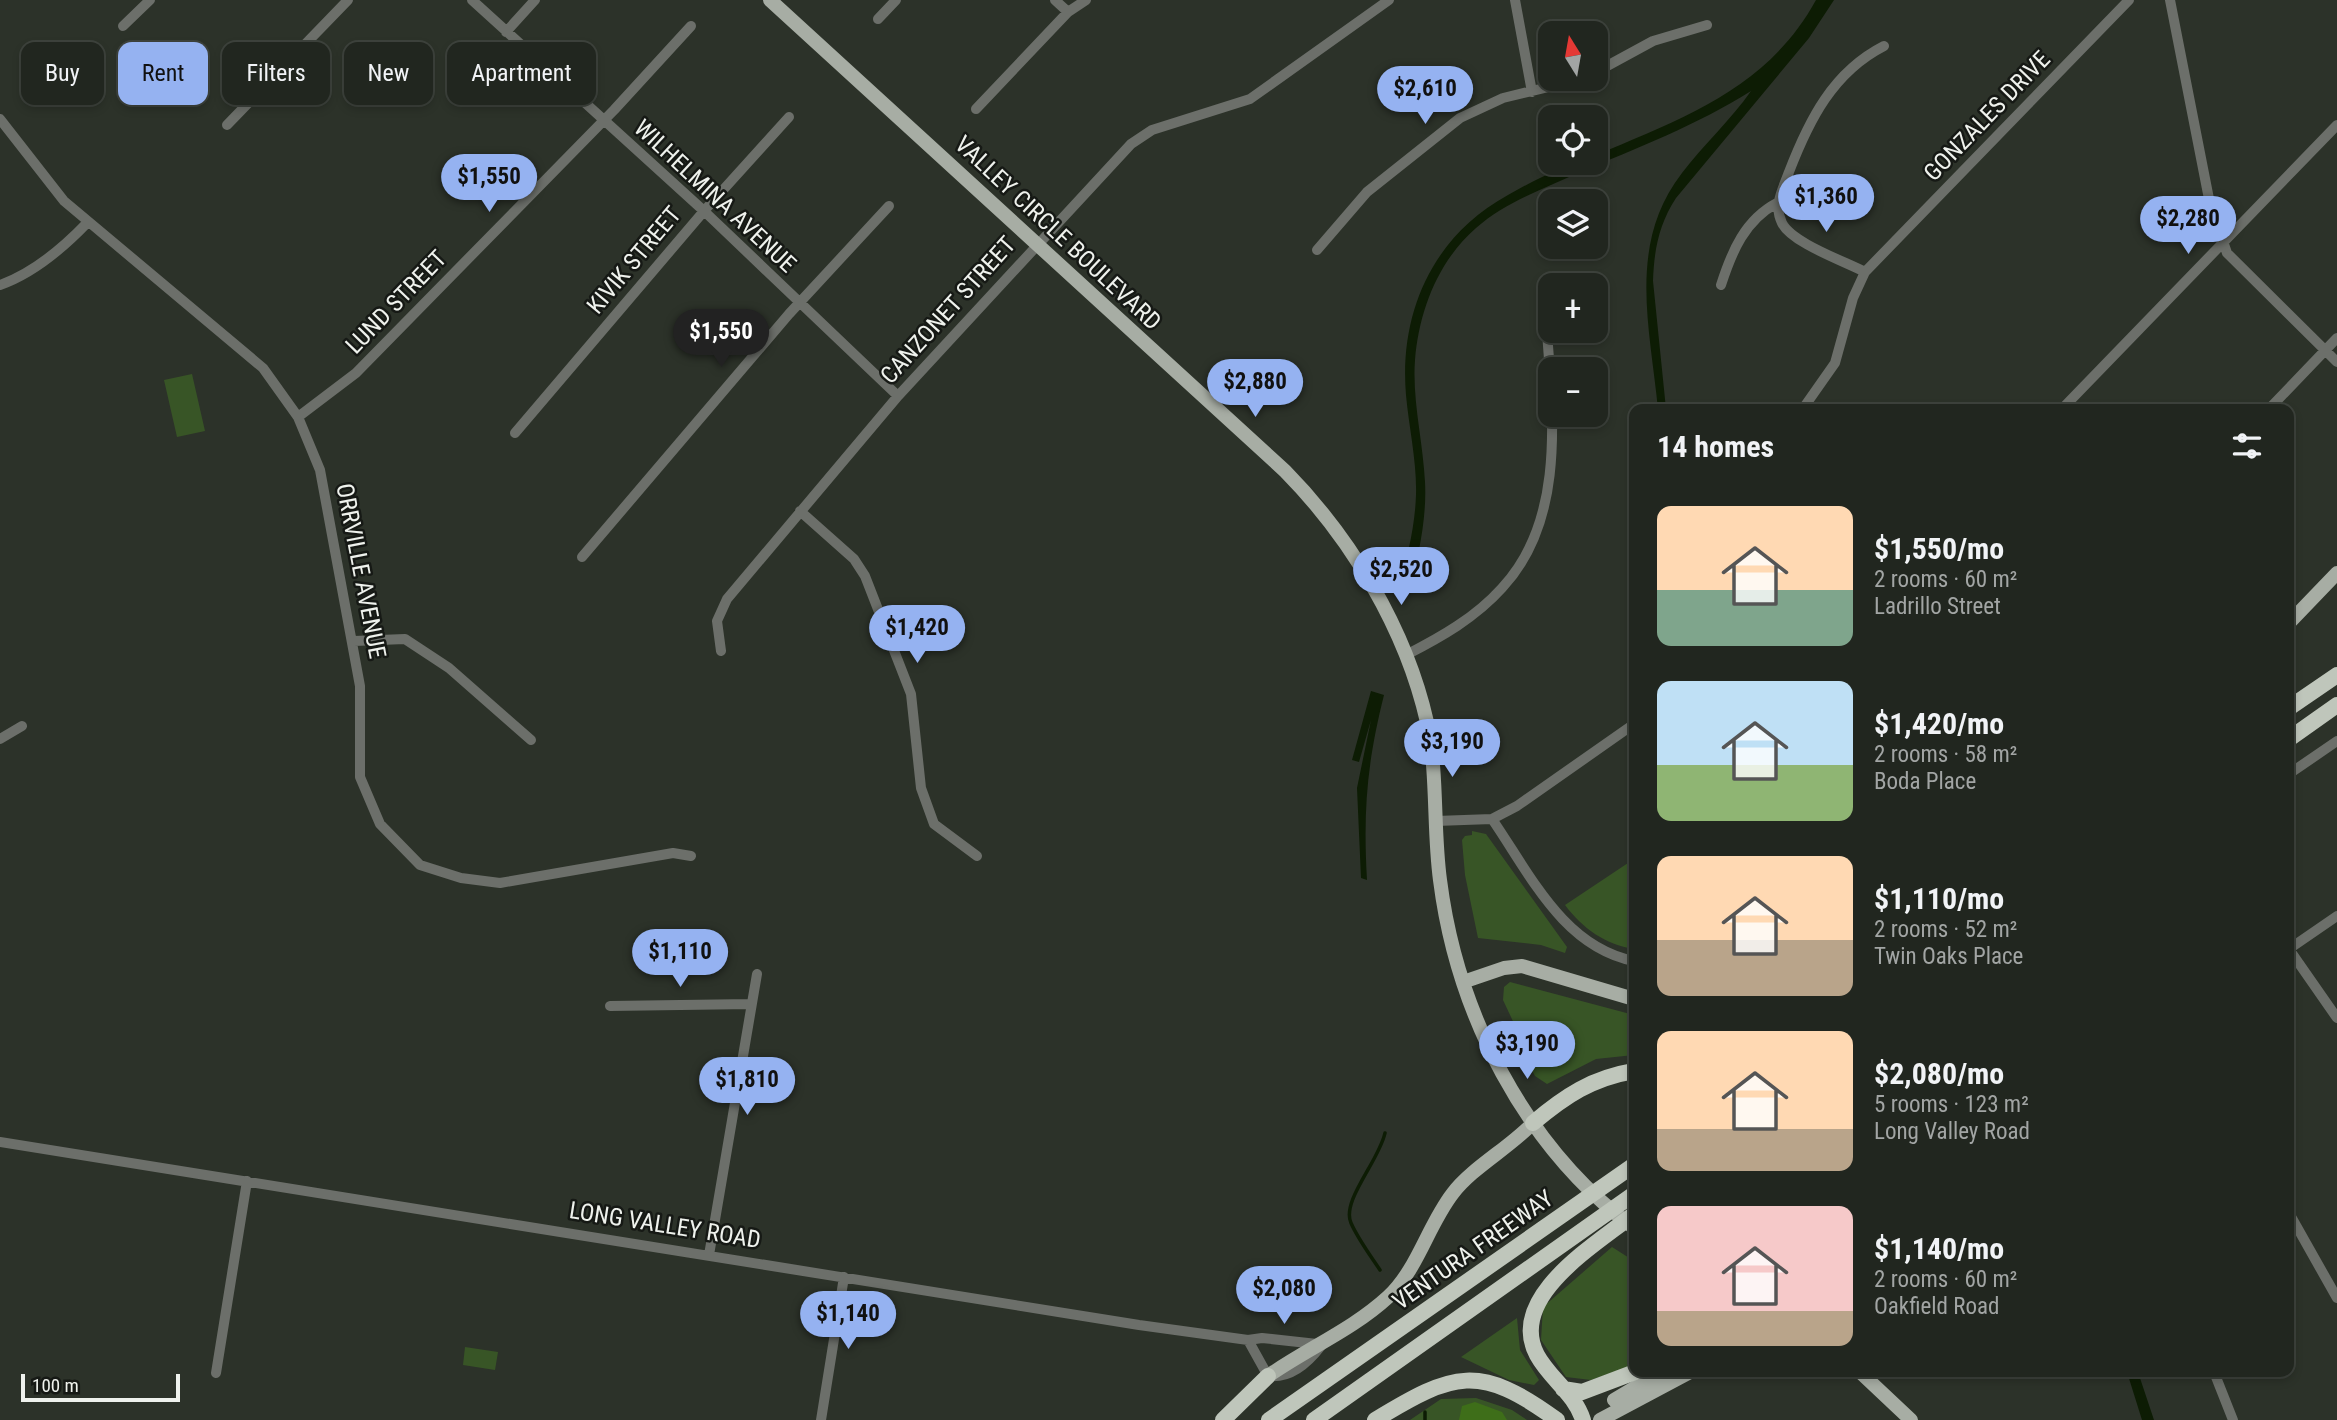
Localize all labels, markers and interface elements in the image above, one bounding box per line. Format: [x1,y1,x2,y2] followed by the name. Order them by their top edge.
[1538,21,1608,91] north arrow
[1538,21,1608,427] map controls
[21,42,104,105] chip: Buy
[118,42,208,105] chip: Rent
[222,42,330,105] chip: Filters
[344,42,433,105] chip: New
[447,42,596,105] chip: Apartment
[1918,45,2056,187] street label: GONZALES DRIVE
[1368,66,1482,126] pin: $2,610
[1393,75,1457,102] text: $2,610
[1538,105,1608,175] button: locate
[628,114,802,278] street label: WILHELMINA AVENUE
[949,130,1167,336] street label: VALLEY CIRCLE BOULEVARD
[432,154,546,214] pin: $1,550
[457,163,521,190] text: $1,550
[1769,174,1883,234] pin: $1,360
[1794,183,1858,210] text: $1,360
[1538,189,1608,259] button: layers
[2131,196,2245,256] pin: $2,280
[581,201,687,319] street label: KIVIK STREET
[2156,205,2220,232] text: $2,280
[875,231,1021,389] street label: CANZONET STREET
[340,245,452,359] street label: LUND STREET
[1538,273,1608,343] button: +
[664,310,778,369] pin: $1,550
[689,318,753,345] text: $1,550
[1538,357,1608,427] button: −
[1198,360,1312,419] pin: $2,880
[1223,368,1287,395] text: $2,880
[2228,427,2266,465] icon: filters
[1657,429,1774,464] text: 14 homes
[330,481,392,661] street label: ORRVILLE AVENUE
[1874,531,2004,566] text: $1,550/mo
[1713,534,1797,618] icon: home
[1344,548,1458,607] pin: $2,520
[1369,556,1433,583] text: $2,520
[1874,566,2017,593] text: 2 rooms · 60 m²
[1874,593,2001,620] text: Ladrillo Street
[860,606,974,665] pin: $1,420
[885,614,949,641] text: $1,420
[1874,706,2004,741] text: $1,420/mo
[1713,709,1797,793] icon: home
[1395,720,1509,779] pin: $3,190
[1420,728,1484,755] text: $3,190
[1874,741,2017,768] text: 2 rooms · 58 m²
[1874,768,1976,795] text: Boda Place
[1874,881,2004,916] text: $1,110/mo
[1713,884,1797,968] icon: home
[1874,916,2017,943] text: 2 rooms · 52 m²
[623,930,737,989] pin: $1,110
[648,938,712,965] text: $1,110
[1874,943,2023,970] text: Twin Oaks Place
[1470,1021,1584,1081] pin: $3,190
[1495,1030,1559,1057] text: $3,190
[1874,1056,2004,1091] text: $2,080/mo
[690,1058,804,1117] pin: $1,810
[1713,1059,1797,1143] icon: home
[715,1066,779,1093] text: $1,810
[1874,1091,2029,1118] text: 5 rooms · 123 m²
[1874,1118,2030,1145] text: Long Valley Road
[1387,1184,1559,1316] street label: VENTURA FREEWAY
[567,1196,763,1254] street label: LONG VALLEY ROAD
[1874,1231,2004,1266] text: $1,140/mo
[1713,1234,1797,1318] icon: home
[1227,1266,1341,1326] pin: $2,080
[1874,1266,2017,1293] text: 2 rooms · 60 m²
[1252,1275,1316,1302] text: $2,080
[791,1292,905,1351] pin: $1,140
[1874,1293,1999,1320] text: Oakfield Road
[816,1300,880,1327] text: $1,140
[21,1371,180,1403] scale bar
[32,1374,79,1397] text: 100 m

